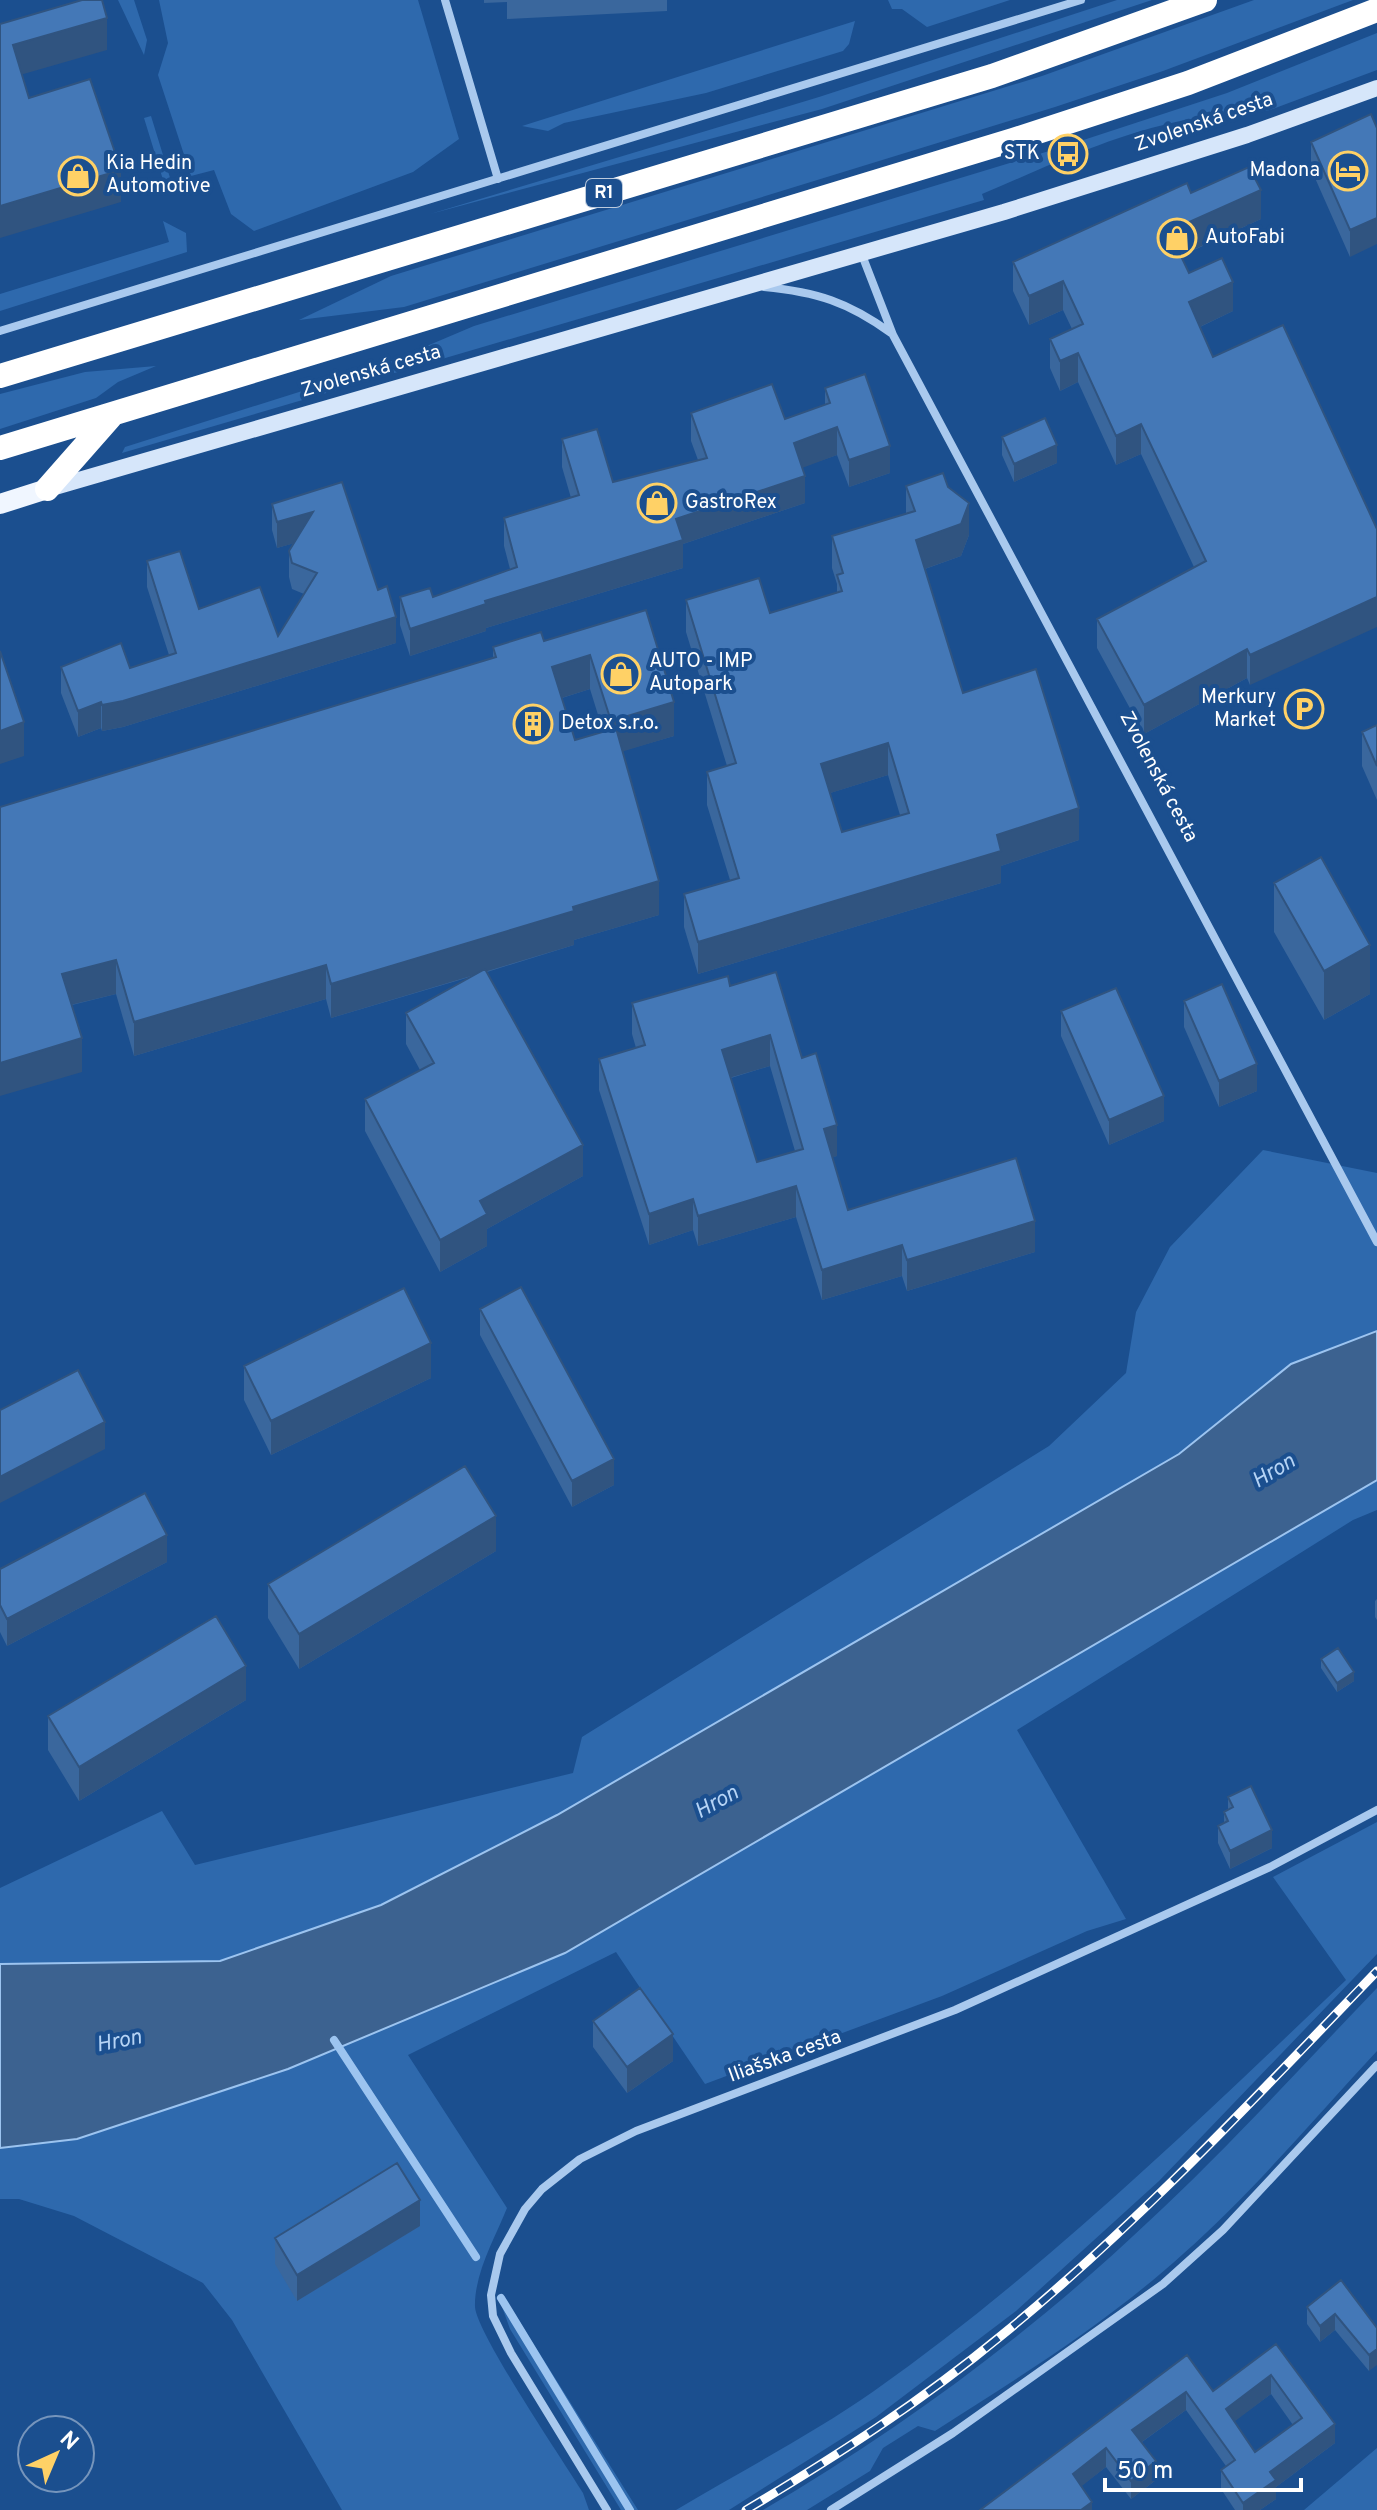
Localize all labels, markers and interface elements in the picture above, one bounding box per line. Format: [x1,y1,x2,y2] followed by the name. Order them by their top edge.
[1131,87,1277,159] street label: Zvolenská cesta
[1047,133,1089,175] bus stop icon: STK
[1004,141,1040,167] place label: STK
[1327,150,1369,192] hotel icon: Madona
[106,151,211,200] place label: Kia Hedin Automotive
[57,155,99,197] shop icon: Kia Hedin Automotive
[1250,158,1320,184] place label: Madona
[586,179,622,207] road number: R1
[1156,217,1198,259] shop icon: AutoFabi
[1205,225,1285,251] place label: AutoFabi
[298,340,444,404] street label: Zvolenská cesta
[636,482,678,524] shop icon: GastroRex
[685,490,777,516] place label: GastroRex
[649,649,752,698] place label: AUTO - IMP Autopark
[600,653,642,695] shop icon: AUTO - IMP Autopark
[1201,685,1276,734] place label: Merkury Market
[1283,688,1325,730] parking icon: Merkury Market
[512,703,554,745] building icon: Detox s.r.o.
[1113,707,1203,847] street label: Zvolenská cesta
[561,711,659,737] place label: Detox s.r.o.
[1247,1449,1301,1495] water label: Hron
[690,1780,744,1826] water label: Hron
[94,2024,144,2060] water label: Hron
[725,2025,845,2089] street label: Iliašska cesta
[16,2414,96,2494] north arrow
[53,2426,83,2457] text: N
[1105,2442,1301,2492] scale bar
[1117,2457,1173,2487] text: 50 m

